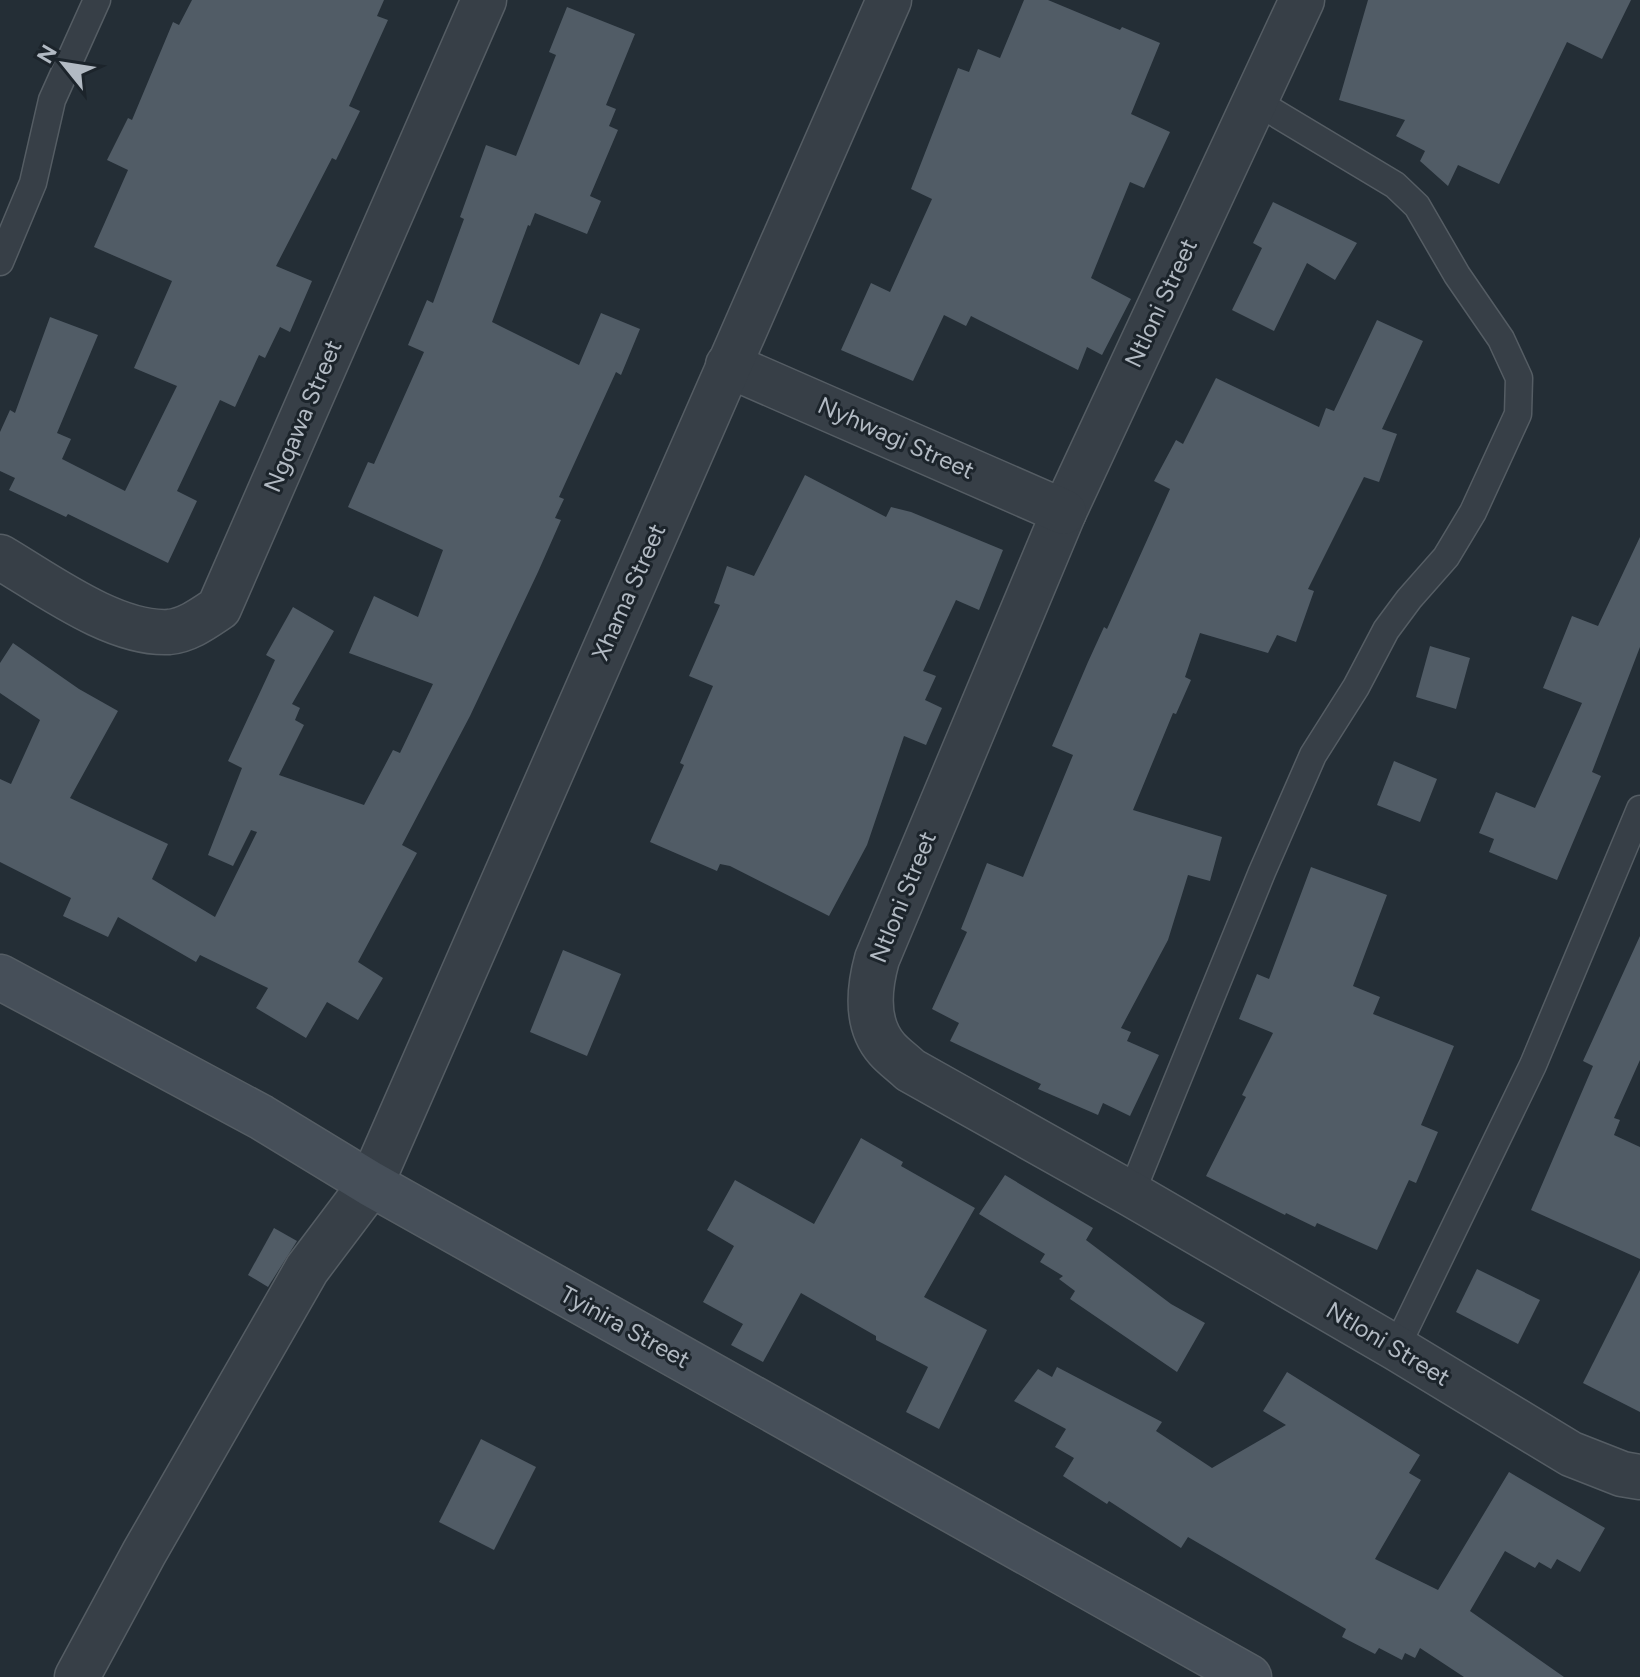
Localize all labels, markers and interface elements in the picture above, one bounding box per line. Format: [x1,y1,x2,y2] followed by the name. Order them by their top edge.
[24,24,104,104] north arrow
[31,40,63,68] text: N
[1118,234,1203,372] street label: Ntloni Street
[257,335,348,496] street label: Ngqawa Street
[814,390,979,485] street label: Nyhwagi Street
[586,519,672,664] street label: Xhama Street
[863,827,942,967] street label: Ntloni Street
[555,1279,695,1374] street label: Tyinira Street
[1321,1295,1455,1392] street label: Ntloni Street

